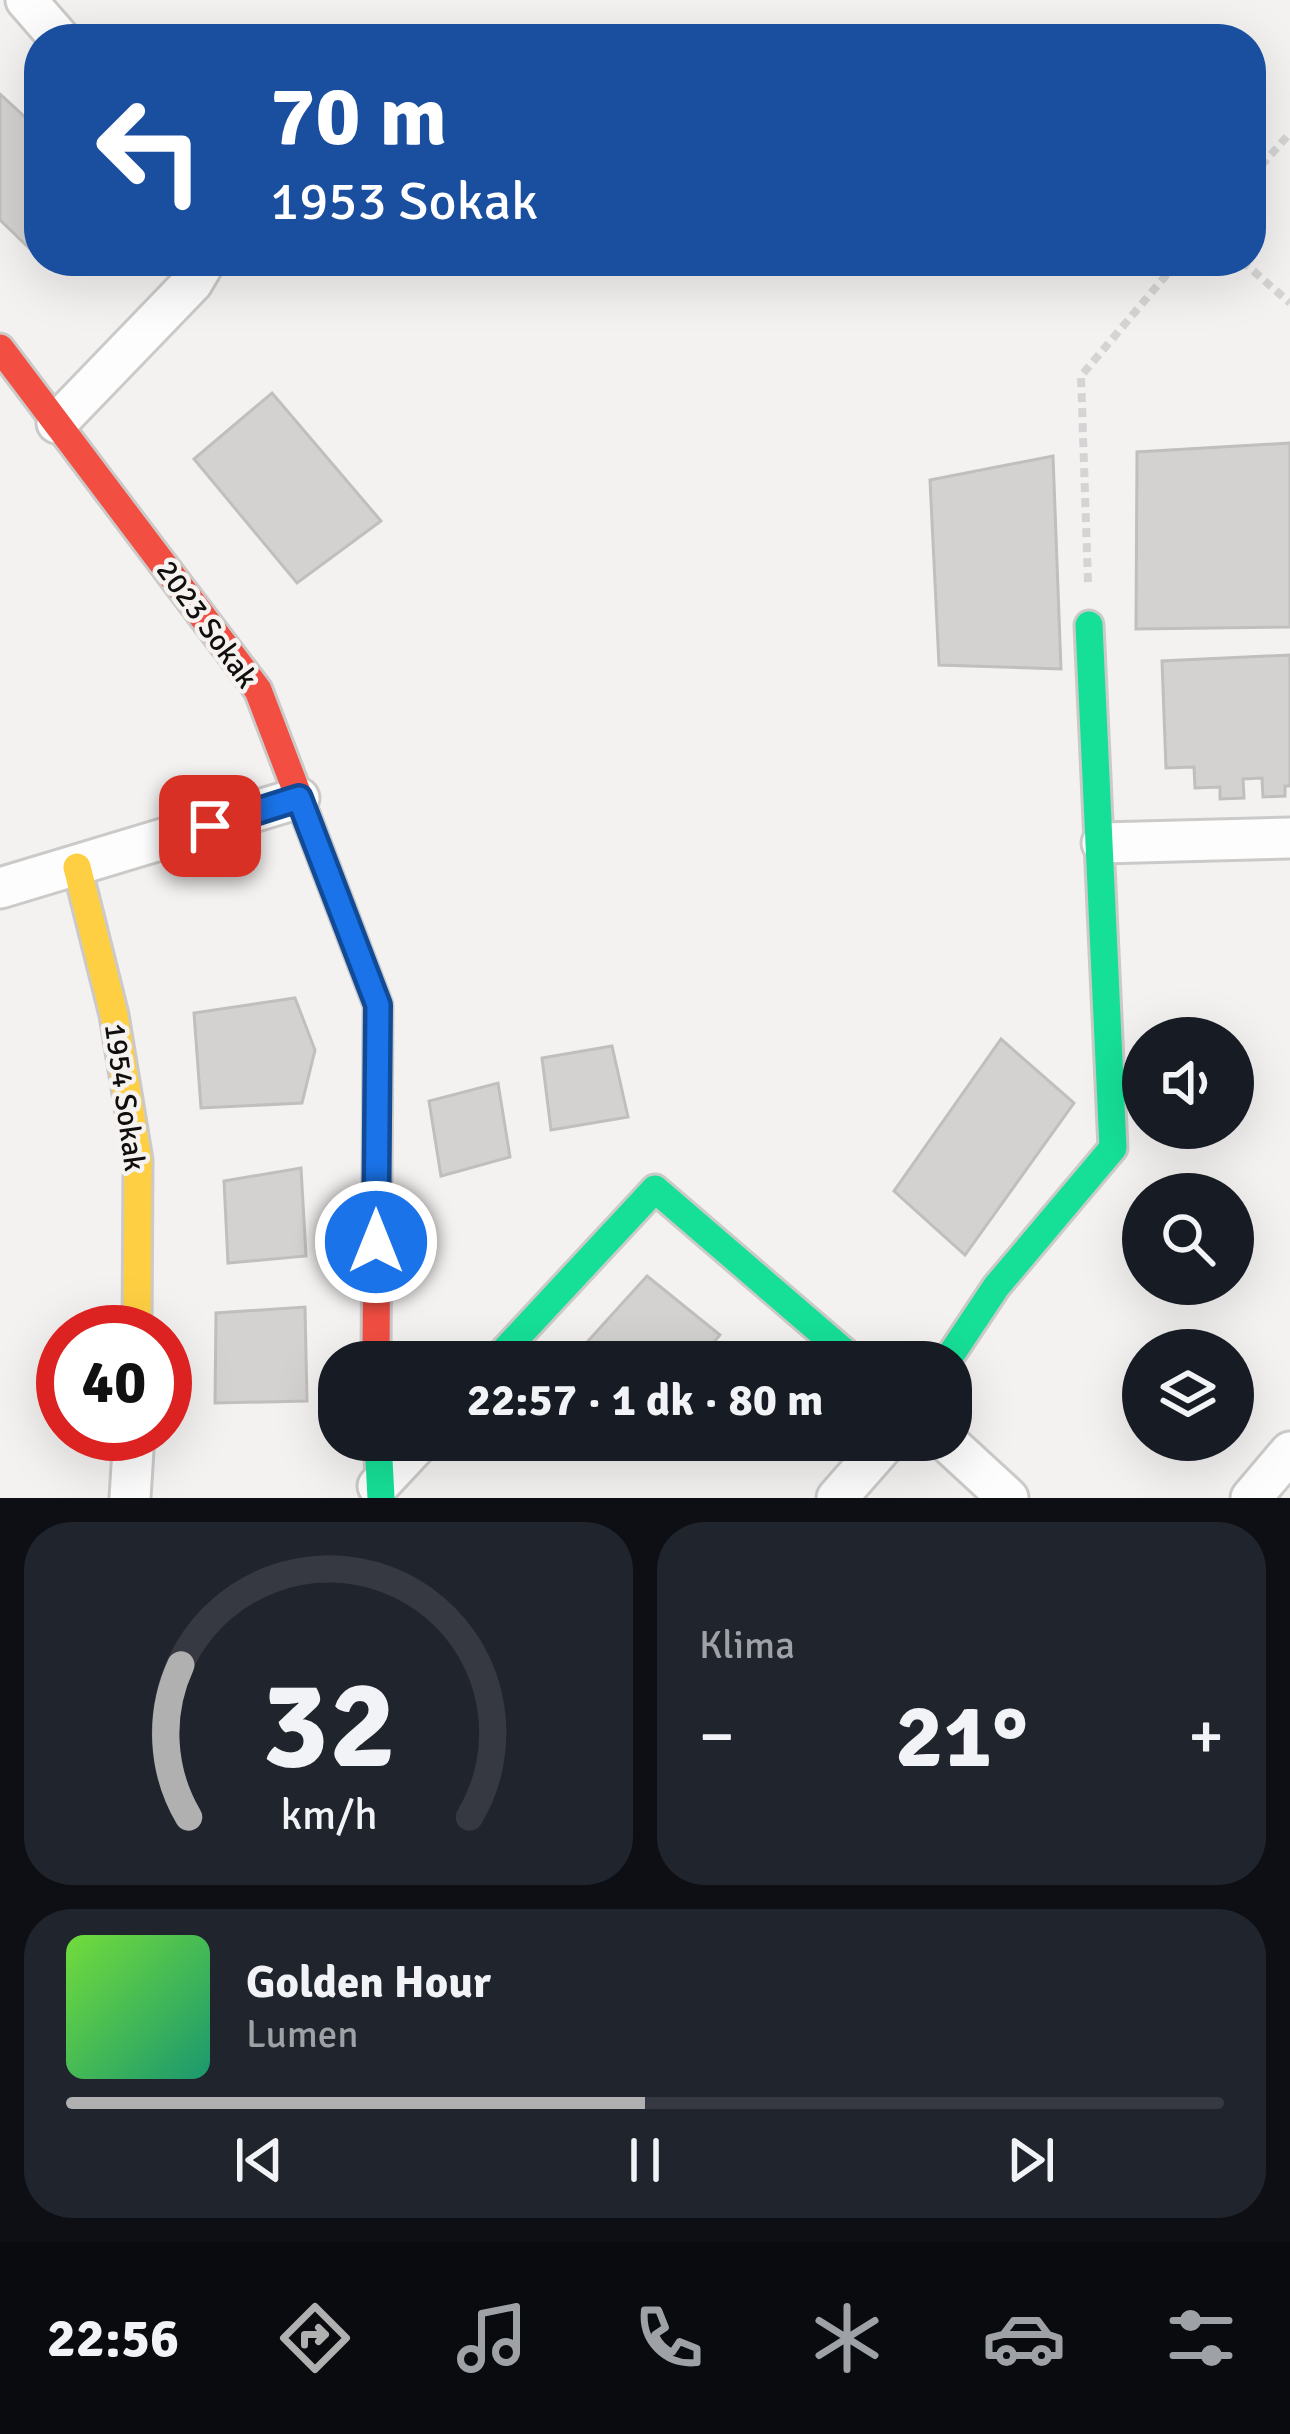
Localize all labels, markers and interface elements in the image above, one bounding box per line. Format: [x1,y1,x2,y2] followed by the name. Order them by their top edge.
[270,65,447,169] text: 70 m
[72,72,228,228] icon: left
[270,168,538,235] text: 1953 Sokak
[148,553,265,695] street label: 2023 Sokak
[159,775,261,877] pin
[177,793,243,859] icon: arrive
[1122,1017,1254,1461] map controls
[1122,1017,1254,1149] button: sound
[96,1021,153,1173] street label: 1954 Sokak
[1122,1173,1254,1305] button: search
[313,1179,439,1305] position arrow
[36,1305,192,1461] speed limit sign: 40
[1122,1329,1254,1461] button: layers
[467,1373,823,1428] text: 22:57 · 1 dk · 80 m
[699,1621,795,1669] text: Klima
[261,1649,396,1802] text: 32
[895,1681,1028,1792] text: 21°
[699,1696,735,1777] text: −
[1188,1696,1224,1777] text: +
[280,1788,377,1841] text: km/h
[246,1955,491,2010] text: Golden Hour
[246,2010,359,2058] text: Lumen
[226,2127,292,2193] icon: previous
[612,2127,678,2193] icon: pause
[998,2127,1064,2193] icon: next
[273,2296,357,2380] icon: directions
[450,2296,534,2380] icon: music
[627,2296,711,2380] icon: phone
[805,2296,889,2380] icon: climate
[982,2296,1066,2380] icon: car
[1159,2296,1243,2380] icon: filters
[47,2305,179,2372] text: 22:56

